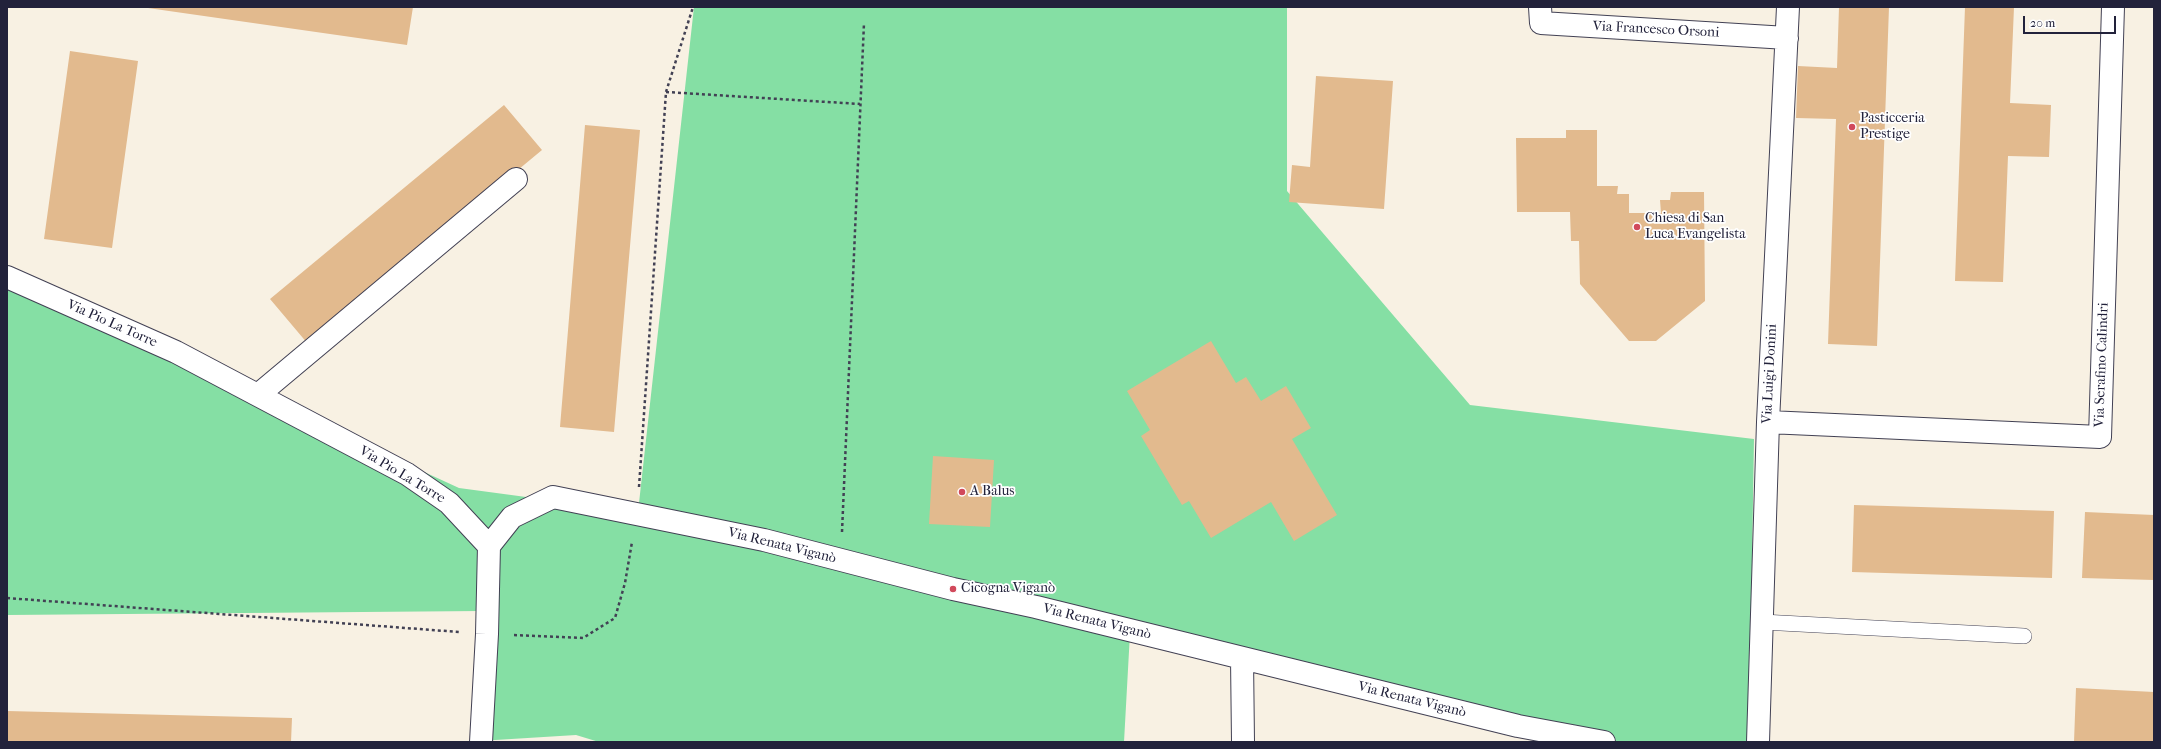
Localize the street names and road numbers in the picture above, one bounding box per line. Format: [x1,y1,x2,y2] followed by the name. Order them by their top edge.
[1592,18,1720,42] street label: Via Francesco Orsoni
[64,297,160,351] street label: Via Pio La Torre
[2091,302,2113,428] street label: Via Serafino Calindri
[1759,324,1781,424] street label: Via Luigi Donini
[356,443,448,507] street label: Via Pio La Torre
[726,524,838,568] street label: Via Renata Viganò
[1041,600,1153,644] street label: Via Renata Viganò
[1356,678,1468,722] street label: Via Renata Viganò

